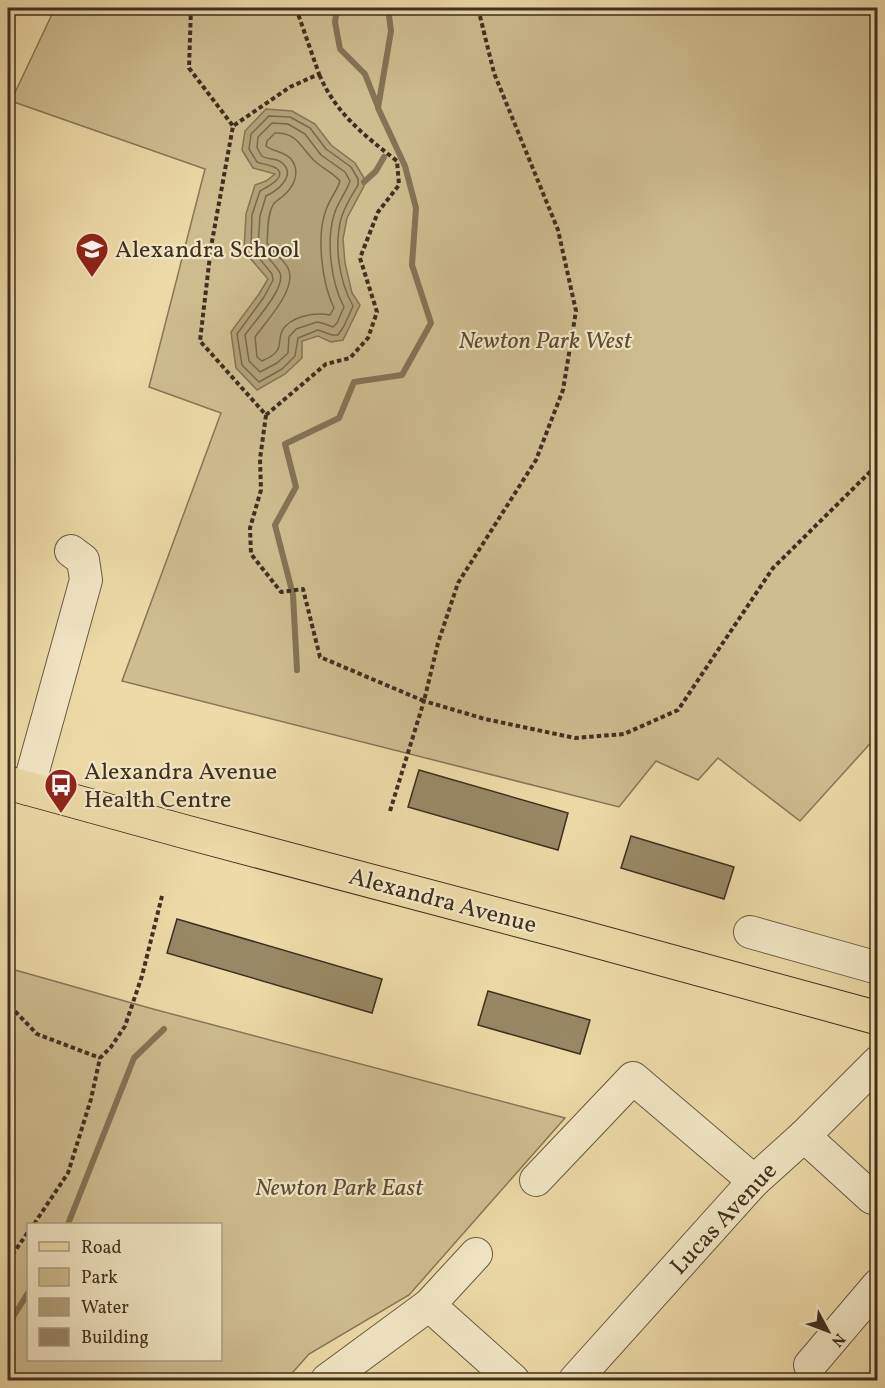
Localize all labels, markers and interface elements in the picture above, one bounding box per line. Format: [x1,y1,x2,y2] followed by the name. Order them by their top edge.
[74,231,110,278] school or university icon: Alexandra School
[115,234,300,268] place label: Alexandra School
[459,325,633,359] park label: Newton Park West
[84,756,277,818] place label: Alexandra Avenue Health Centre
[43,767,79,814] bus stop icon: Alexandra Avenue Health Centre
[345,861,540,943] street label: Alexandra Avenue
[663,1155,786,1283] street label: Lucas Avenue
[255,1172,424,1206] park label: Newton Park East
[27,1223,222,1361] legend
[81,1236,122,1261] text: Road
[81,1266,118,1291] text: Park
[81,1296,129,1321] text: Water
[798,1301,858,1361] north arrow
[81,1326,149,1351] text: Building
[825,1328,850,1351] text: N

